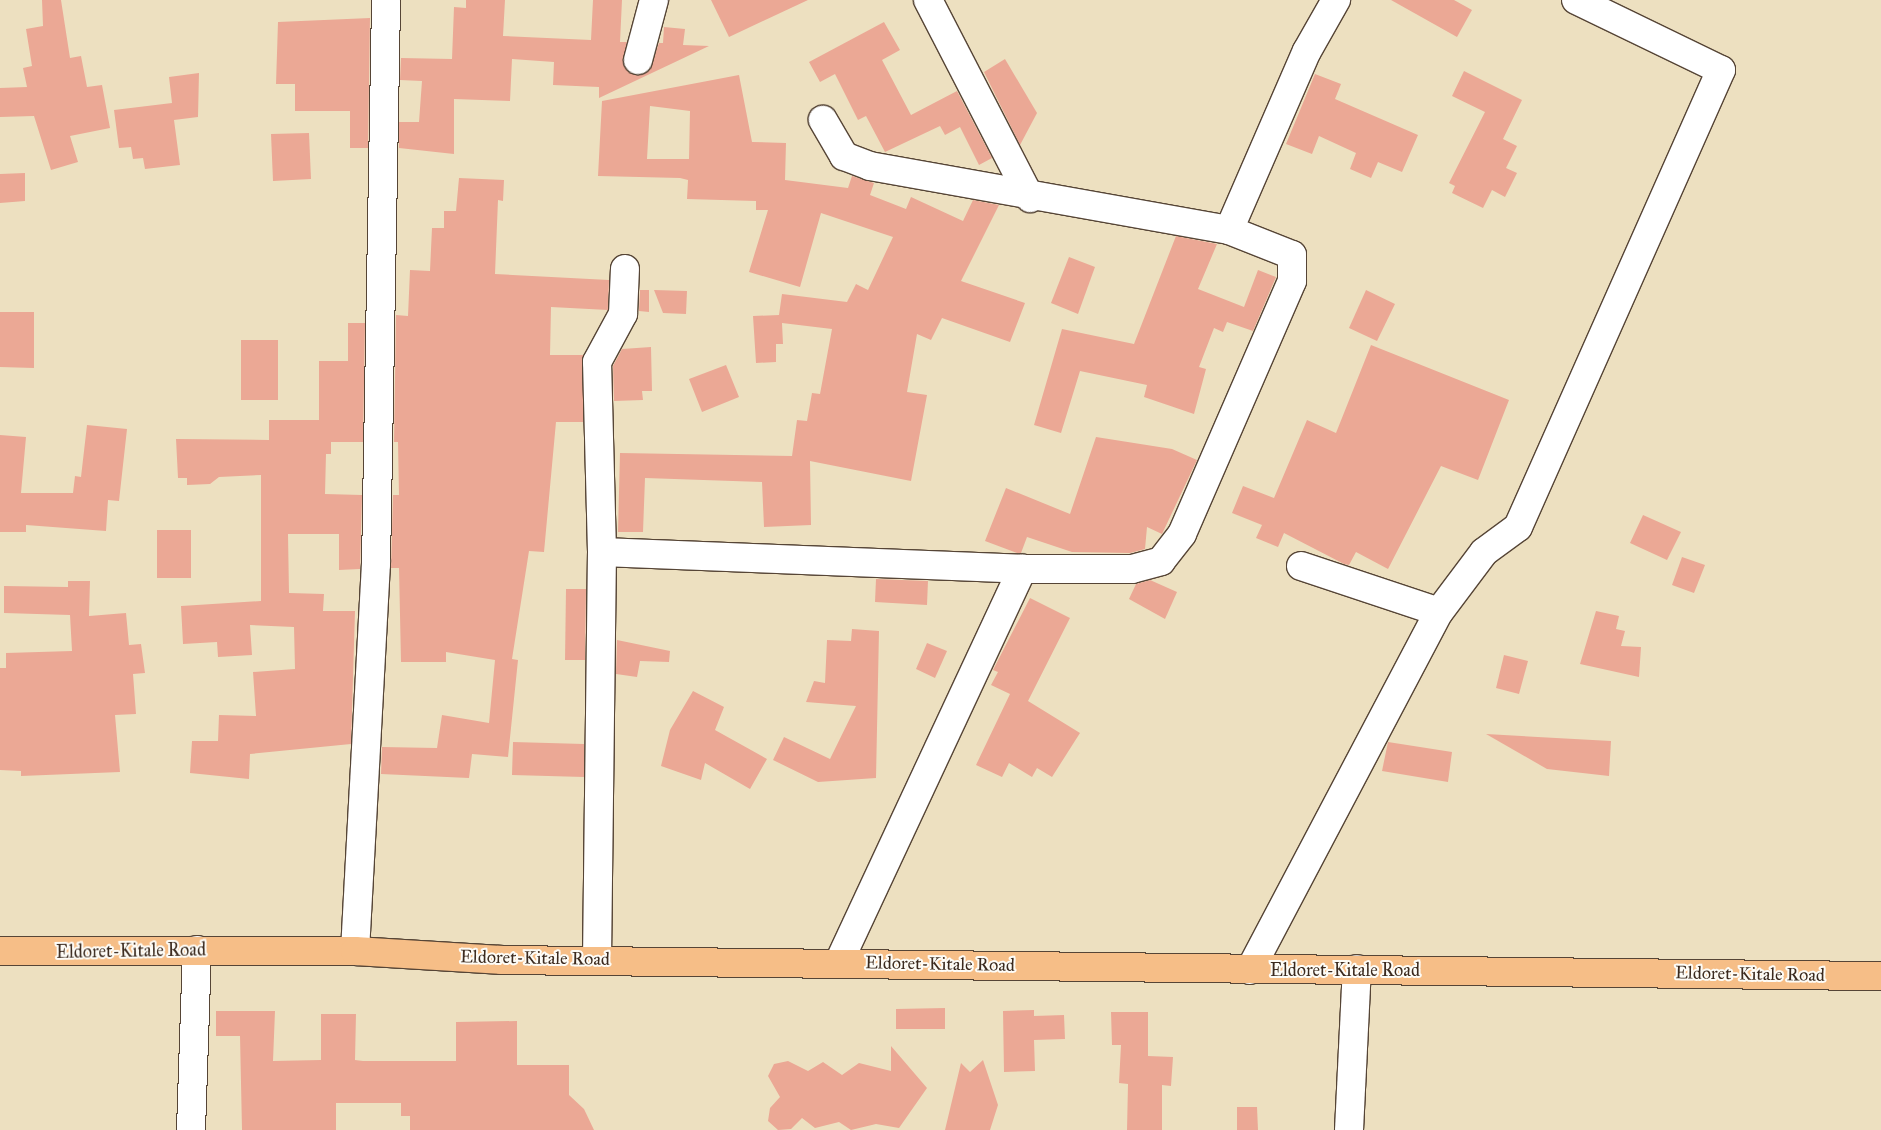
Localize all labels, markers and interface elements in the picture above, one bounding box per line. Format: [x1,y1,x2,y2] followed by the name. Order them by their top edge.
[56,939,206,963] street label: Eldoret-Kitale Road
[460,946,610,970] street label: Eldoret-Kitale Road
[865,952,1015,976] street label: Eldoret-Kitale Road
[1270,959,1420,981] street label: Eldoret-Kitale Road
[1675,962,1825,986] street label: Eldoret-Kitale Road

